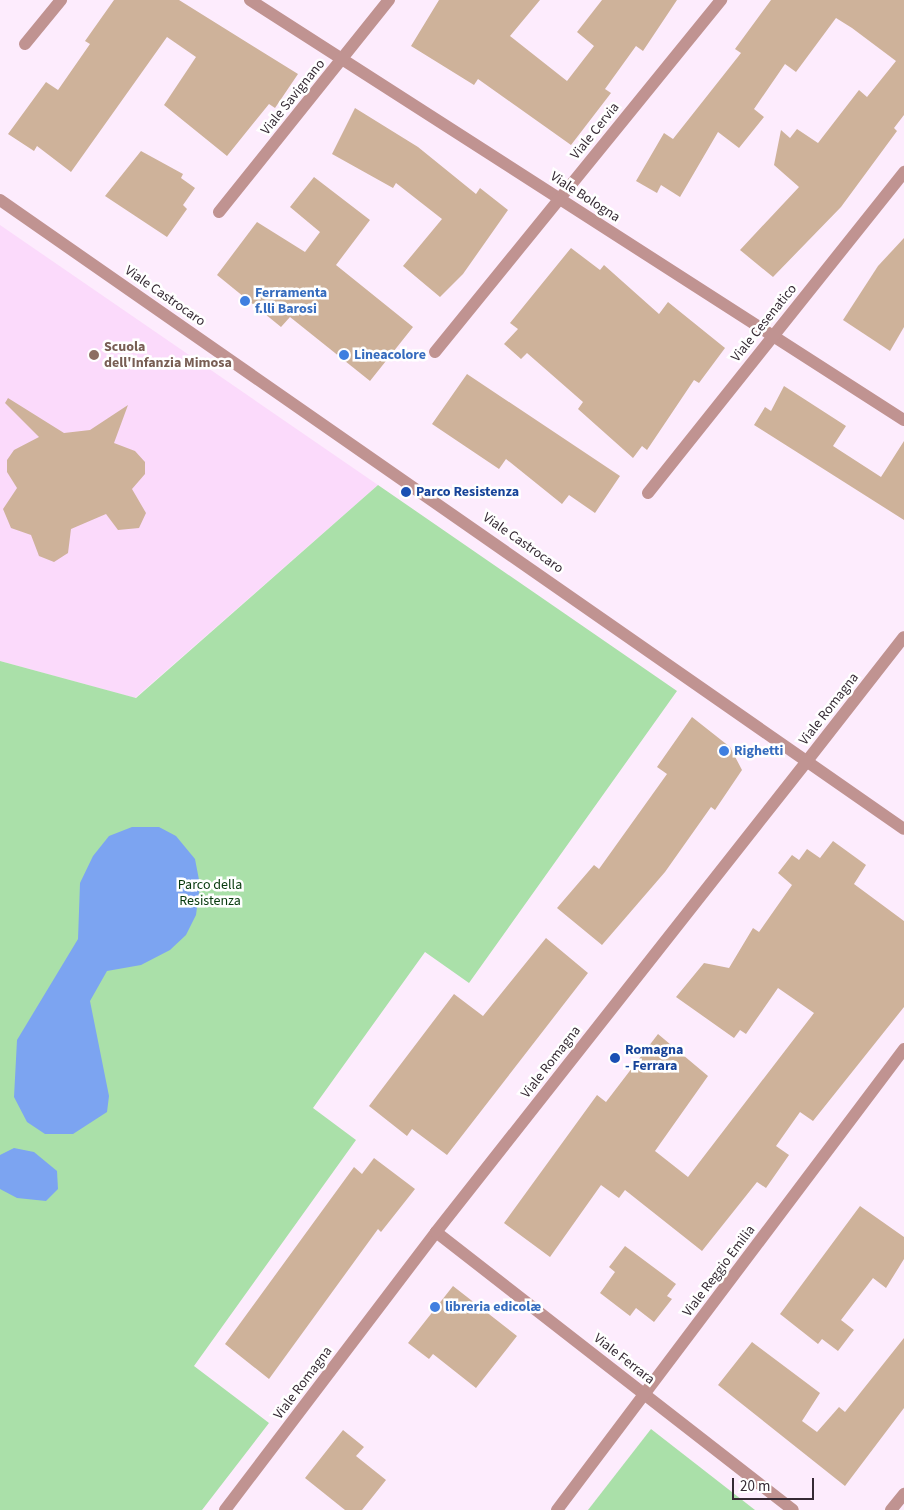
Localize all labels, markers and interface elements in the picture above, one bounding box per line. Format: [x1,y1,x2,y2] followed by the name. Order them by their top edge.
[257,56,329,138] street label: Viale Savignano
[567,99,623,163] street label: Viale Cervia
[547,168,623,226] street label: Viale Bologna
[122,262,208,330] street label: Viale Castrocaro
[728,281,800,365] street label: Viale Cesenatico
[255,285,327,318] place label: Ferramenta f.lli Barosi
[239,295,251,307] marker: Ferramenta f.lli Barosi
[104,339,232,372] place label: Scuola dell'Infanzia Mimosa
[354,347,426,363] place label: Lineacolore
[88,349,100,361] marker: Scuola dell'Infanzia Mimosa
[338,349,350,361] marker: Lineacolore
[416,484,519,500] place label: Parco Resistenza
[400,486,412,498] marker: Parco Resistenza
[480,509,566,577] street label: Viale Castrocaro
[796,670,862,748] street label: Viale Romagna
[734,743,783,759] place label: Righetti
[718,745,730,757] marker: Righetti
[178,877,242,910] park label: Parco della Resistenza
[518,1023,584,1101] street label: Viale Romagna
[625,1042,683,1074] place label: Romagna - Ferrara
[609,1052,621,1064] marker: Romagna - Ferrara
[679,1222,759,1320] street label: Viale Reggio Emilia
[445,1299,541,1315] place label: libreria edicolæ
[429,1301,441,1313] marker: libreria edicolæ
[590,1330,658,1388] street label: Viale Ferrara
[270,1343,336,1423] street label: Viale Romagna
[734,1468,816,1500] scale bar
[740,1476,770,1497] text: 20 m

